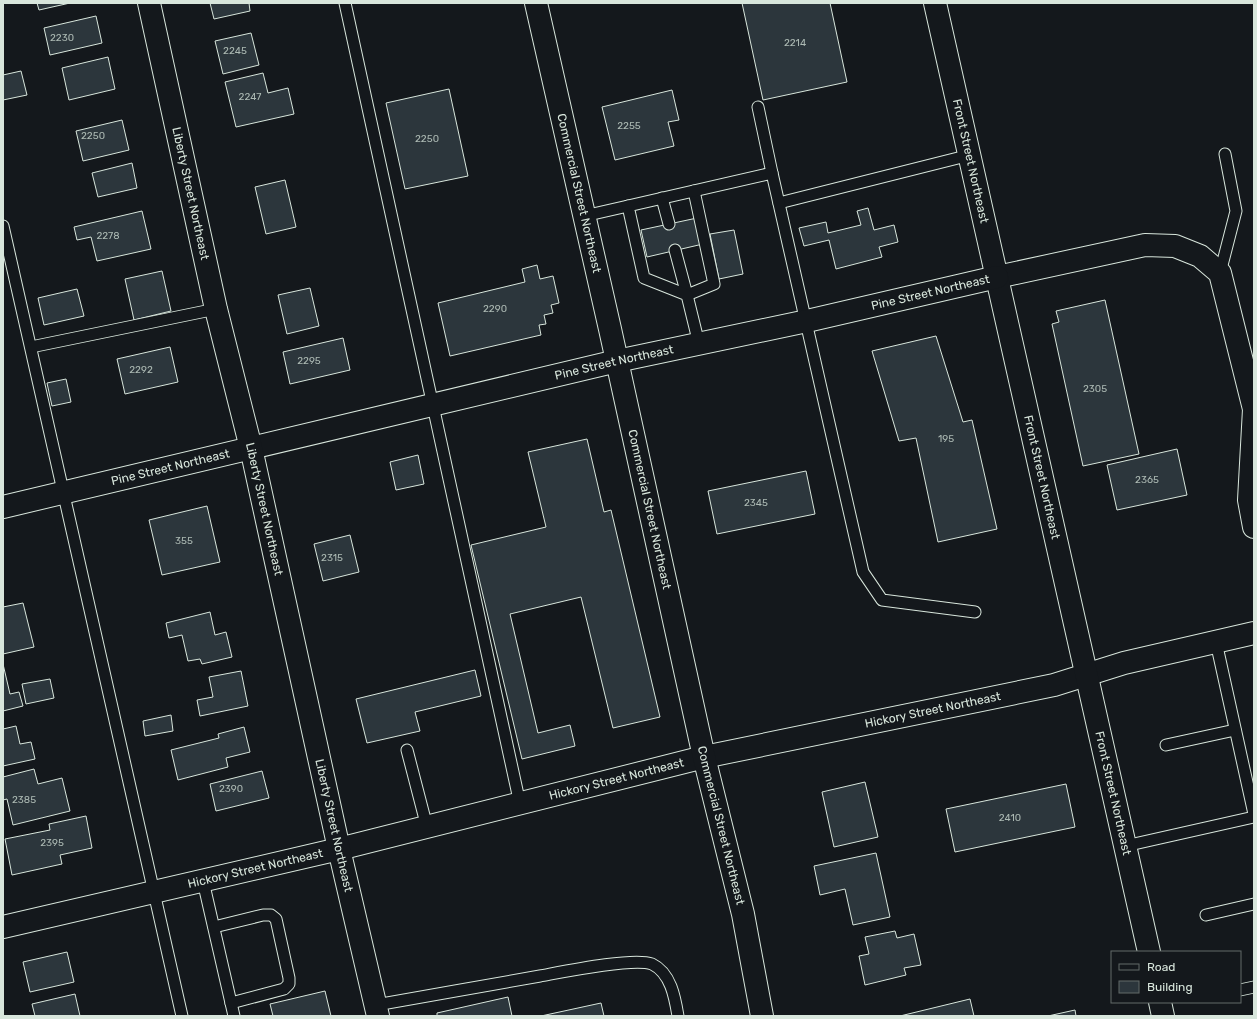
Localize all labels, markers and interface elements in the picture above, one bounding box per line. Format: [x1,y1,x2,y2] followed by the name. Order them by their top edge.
[50,32,74,44] house number: 2230
[784,37,806,49] house number: 2214
[223,45,247,57] house number: 2245
[239,91,261,103] house number: 2247
[950,98,991,225] street label: Front Street Northeast
[554,112,604,275] street label: Commercial Street Northeast
[617,120,641,132] house number: 2255
[169,126,212,262] street label: Liberty Street Northeast
[81,130,105,142] house number: 2250
[415,133,439,145] house number: 2250
[96,230,120,242] house number: 2278
[870,272,991,313] street label: Pine Street Northeast
[483,303,507,315] house number: 2290
[553,342,675,383] street label: Pine Street Northeast
[297,355,321,367] house number: 2295
[129,364,153,376] house number: 2292
[1083,383,1107,395] house number: 2305
[1021,414,1063,541] street label: Front Street Northeast
[625,428,674,591] street label: Commercial Street Northeast
[938,433,954,445] house number: 195
[243,441,286,577] street label: Liberty Street Northeast
[110,446,231,488] street label: Pine Street Northeast
[1135,474,1159,486] house number: 2365
[744,497,768,509] house number: 2345
[175,535,193,547] house number: 355
[321,552,343,564] house number: 2315
[864,689,1002,731] street label: Hickory Street Northeast
[1092,730,1134,857] street label: Front Street Northeast
[695,745,748,907] street label: Commercial Street Northeast
[548,755,686,803] street label: Hickory Street Northeast
[312,758,356,893] street label: Liberty Street Northeast
[219,783,243,795] house number: 2390
[12,794,36,806] house number: 2385
[999,812,1021,824] house number: 2410
[40,837,64,849] house number: 2395
[186,846,325,891] street label: Hickory Street Northeast
[1111,951,1241,1003] legend
[1147,960,1175,974] text: Road
[1147,980,1193,994] text: Building

